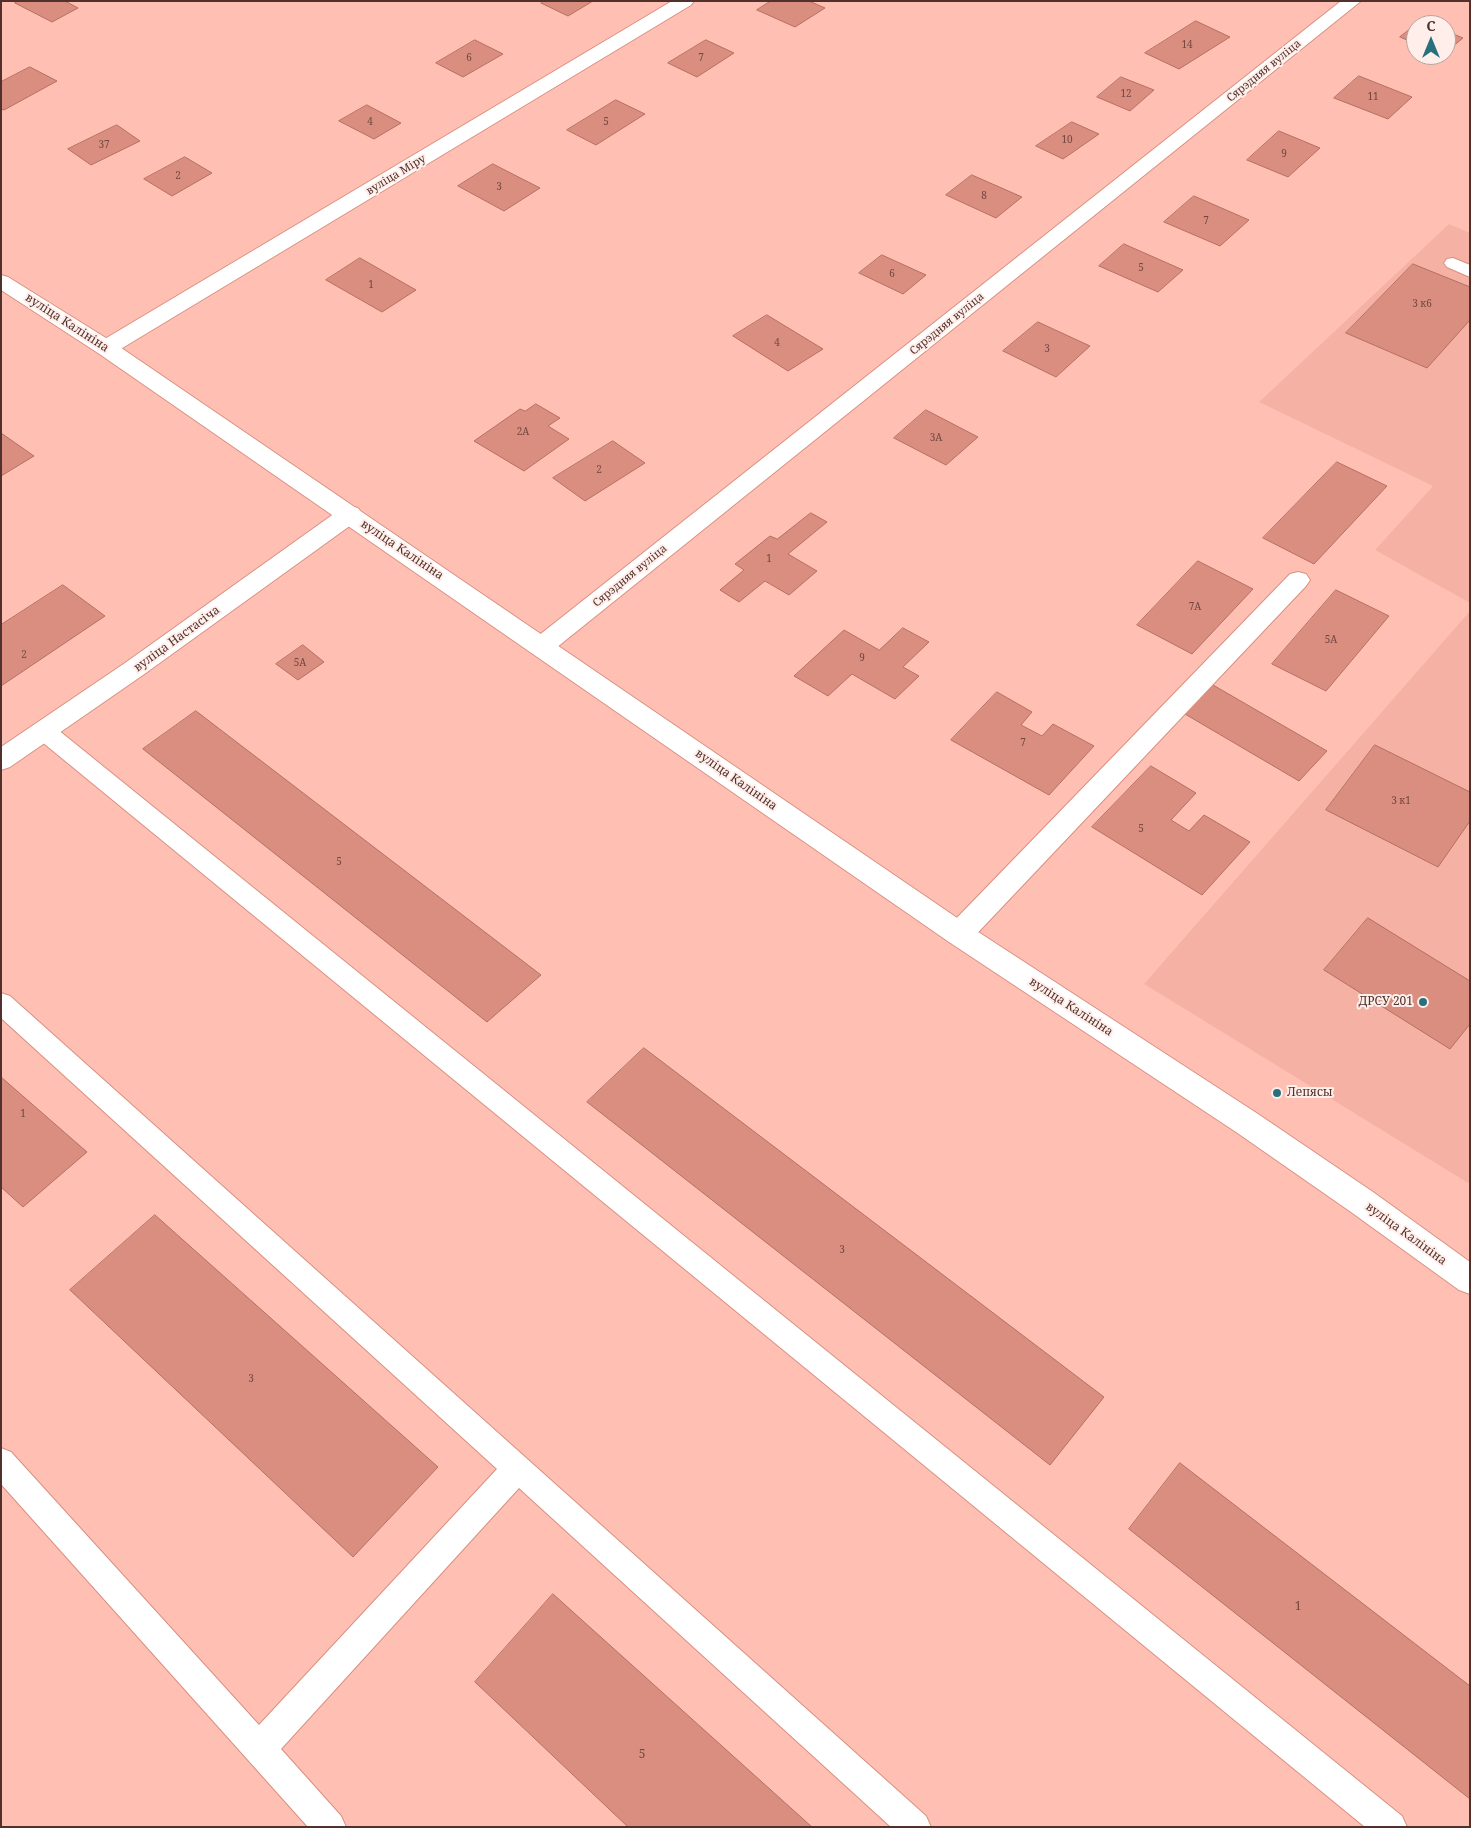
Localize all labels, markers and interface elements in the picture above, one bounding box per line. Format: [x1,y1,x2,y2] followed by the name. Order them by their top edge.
[1406,15,1456,65] north arrow
[1426,16,1436,35] text: С
[1224,37,1304,105] street label: Сярэдняя вуліца
[1181,39,1193,51] house number: 14
[466,52,472,64] house number: 6
[698,52,704,64] house number: 7
[1120,88,1132,100] house number: 12
[1367,91,1379,103] house number: 11
[367,116,373,128] house number: 4
[603,116,609,128] house number: 5
[1061,134,1073,146] house number: 10
[98,139,110,151] house number: 37
[1281,148,1287,160] house number: 9
[364,152,428,198] street label: вуліца Міру
[175,170,181,182] house number: 2
[496,181,502,193] house number: 3
[981,190,987,202] house number: 8
[1203,215,1209,227] house number: 7
[1138,262,1144,274] house number: 5
[889,268,895,280] house number: 6
[368,279,374,291] house number: 1
[907,290,987,358] street label: Сярэдняя вуліца
[23,291,111,355] street label: вуліца Калініна
[1412,298,1432,310] house number: 3 к6
[774,337,780,349] house number: 4
[1044,343,1050,355] house number: 3
[517,426,529,438] house number: 2А
[930,432,942,444] house number: 3А
[596,464,602,476] house number: 2
[358,517,446,583] street label: вуліца Калініна
[590,542,670,610] street label: Сярэдняя вуліца
[766,553,772,565] house number: 1
[1189,601,1201,613] house number: 7А
[131,603,223,675] street label: вуліца Настасіча
[1325,634,1337,646] house number: 5А
[21,649,27,661] house number: 2
[859,652,865,664] house number: 9
[294,657,306,669] house number: 5А
[1020,737,1026,749] house number: 7
[692,746,780,814] street label: вуліца Калініна
[1391,795,1411,807] house number: 3 к1
[1138,823,1144,835] house number: 5
[336,856,342,868] house number: 5
[1027,975,1115,1039] street label: вуліца Калініна
[1358,995,1413,1009] place label: ДРСУ 201
[1417,996,1429,1008] marker: ДРСУ 201
[1287,1086,1333,1100] place label: Лепясы
[1271,1087,1283,1099] marker: Лепясы
[20,1108,26,1120] house number: 1
[1363,1200,1449,1268] street label: вуліца Калініна
[839,1244,845,1256] house number: 3
[248,1373,254,1385] house number: 3
[1295,1600,1301,1614] house number: 1
[639,1748,645,1762] house number: 5

